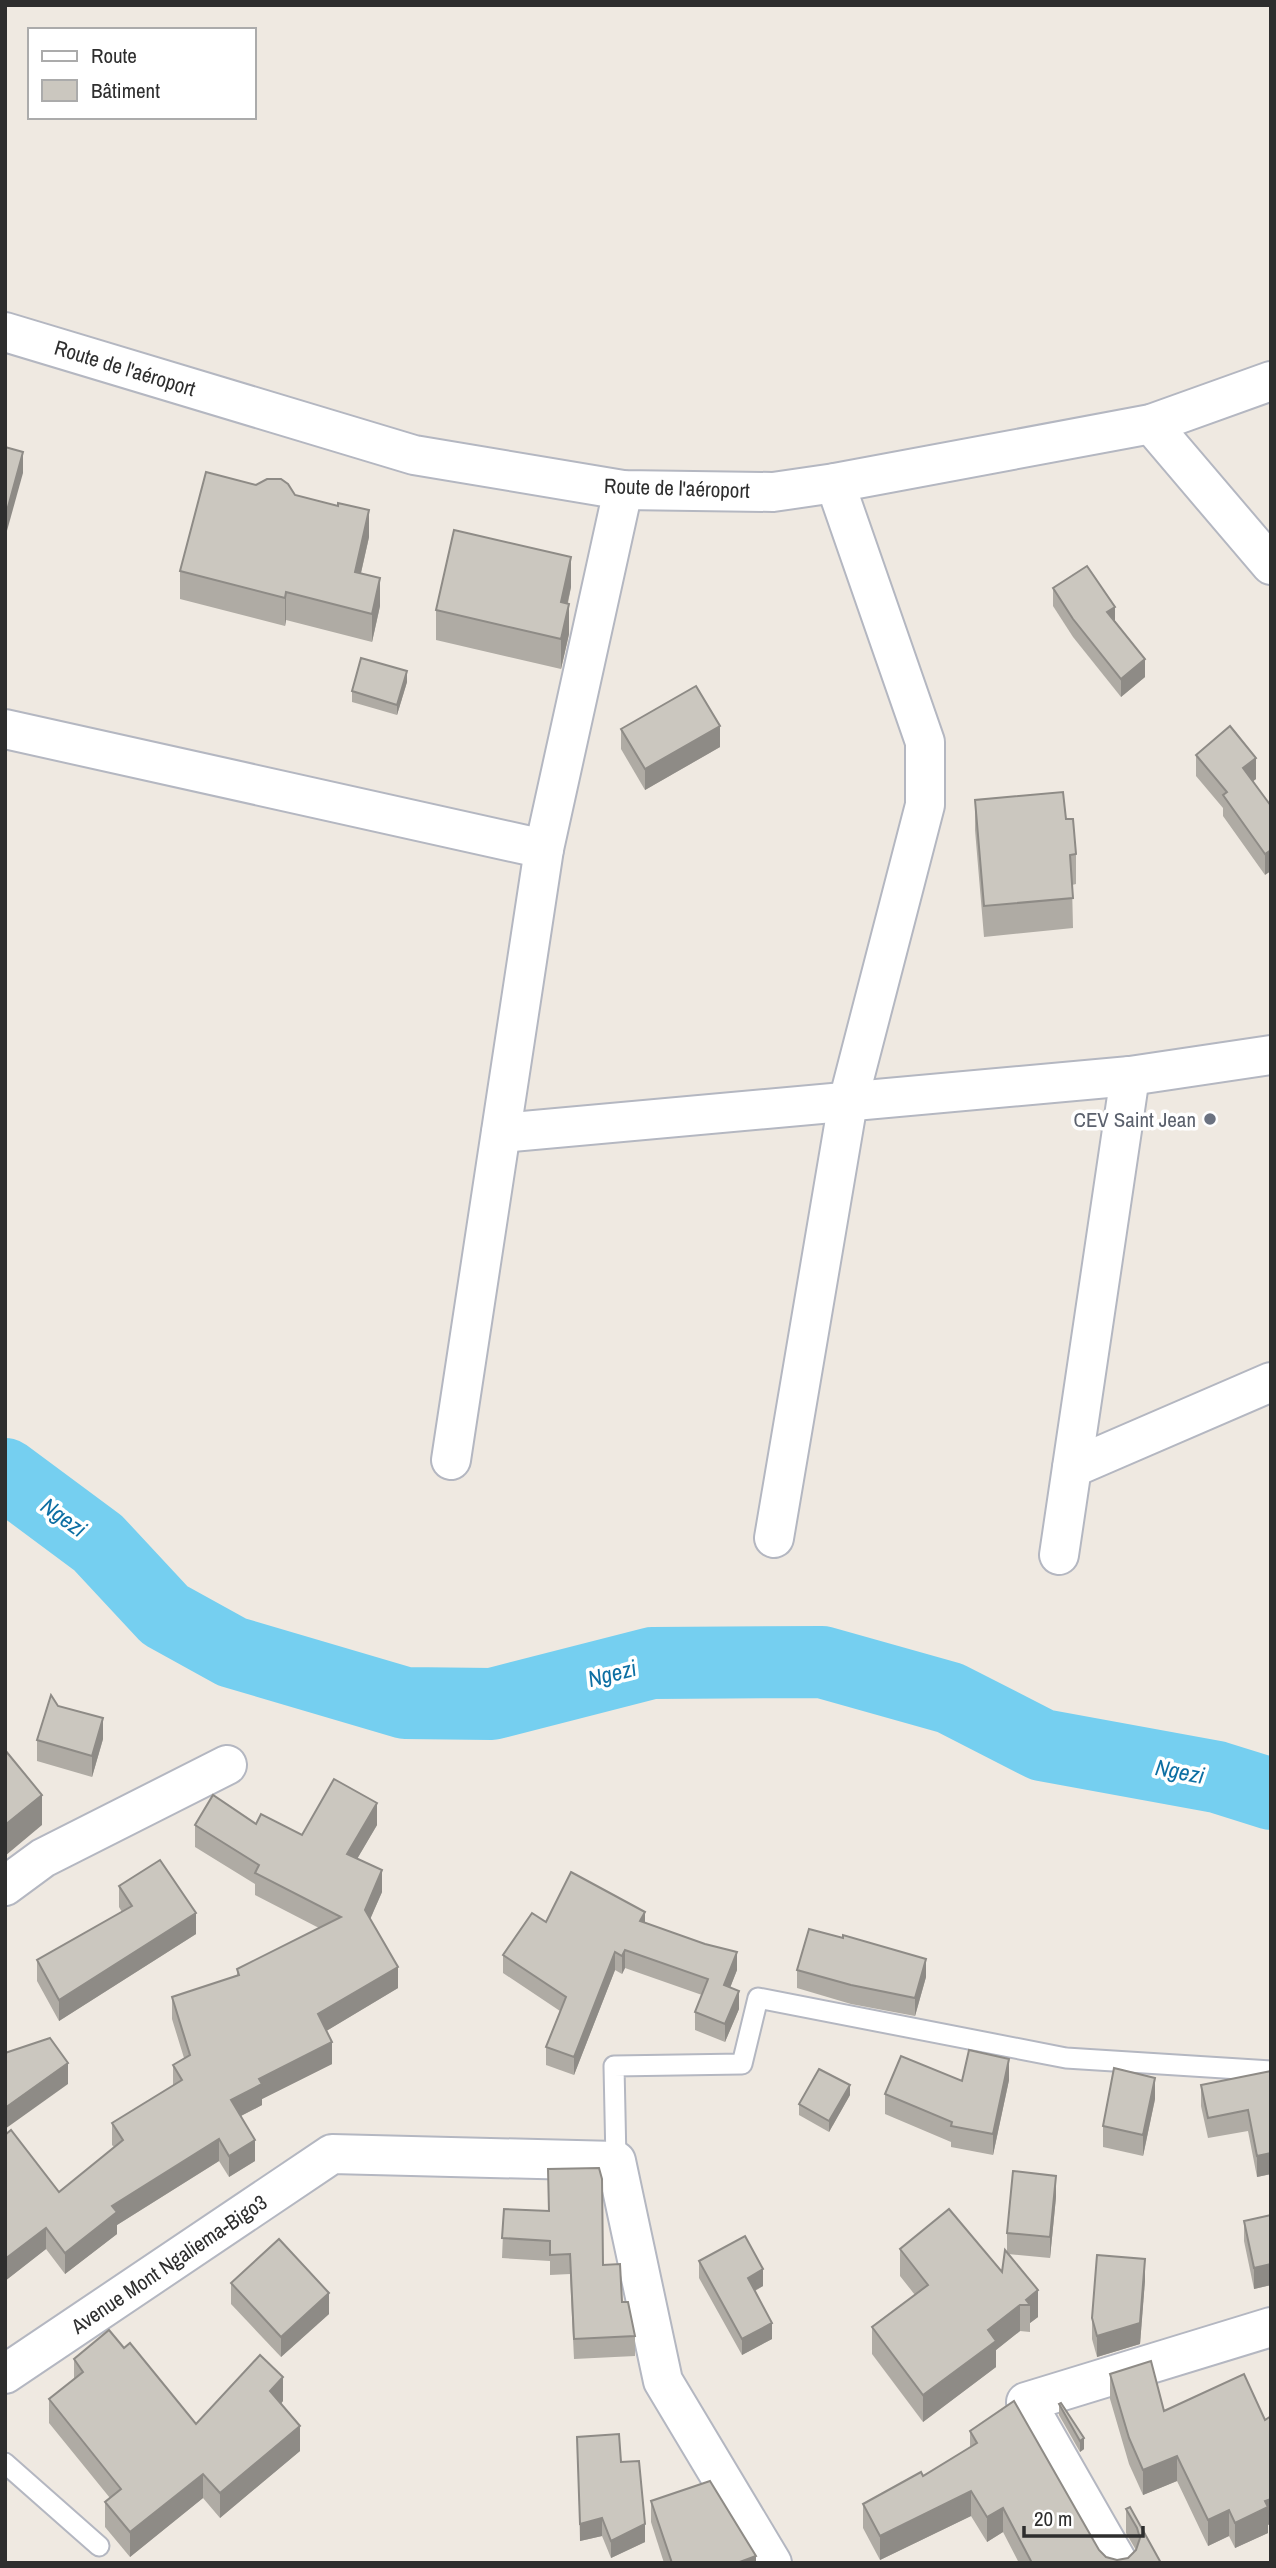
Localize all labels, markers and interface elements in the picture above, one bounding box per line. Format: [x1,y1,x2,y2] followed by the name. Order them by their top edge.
[28,28,256,119] legend
[91,41,137,70] text: Route
[91,76,160,105] text: Bâtiment
[51,333,199,403] street label: Route de l'aéroport
[604,471,751,505] street label: Route de l'aéroport
[1073,1105,1196,1134] place label: CEV Saint Jean
[1202,1111,1218,1127] marker: CEV Saint Jean
[35,1490,94,1544] water label: Ngezi
[584,1652,640,1694] water label: Ngezi
[1153,1751,1208,1791] water label: Ngezi
[65,2188,273,2341] street label: Avenue Mont Ngaliema-Bigo3
[1024,2494,1143,2538] scale bar
[1034,2504,1072,2533] text: 20 m

